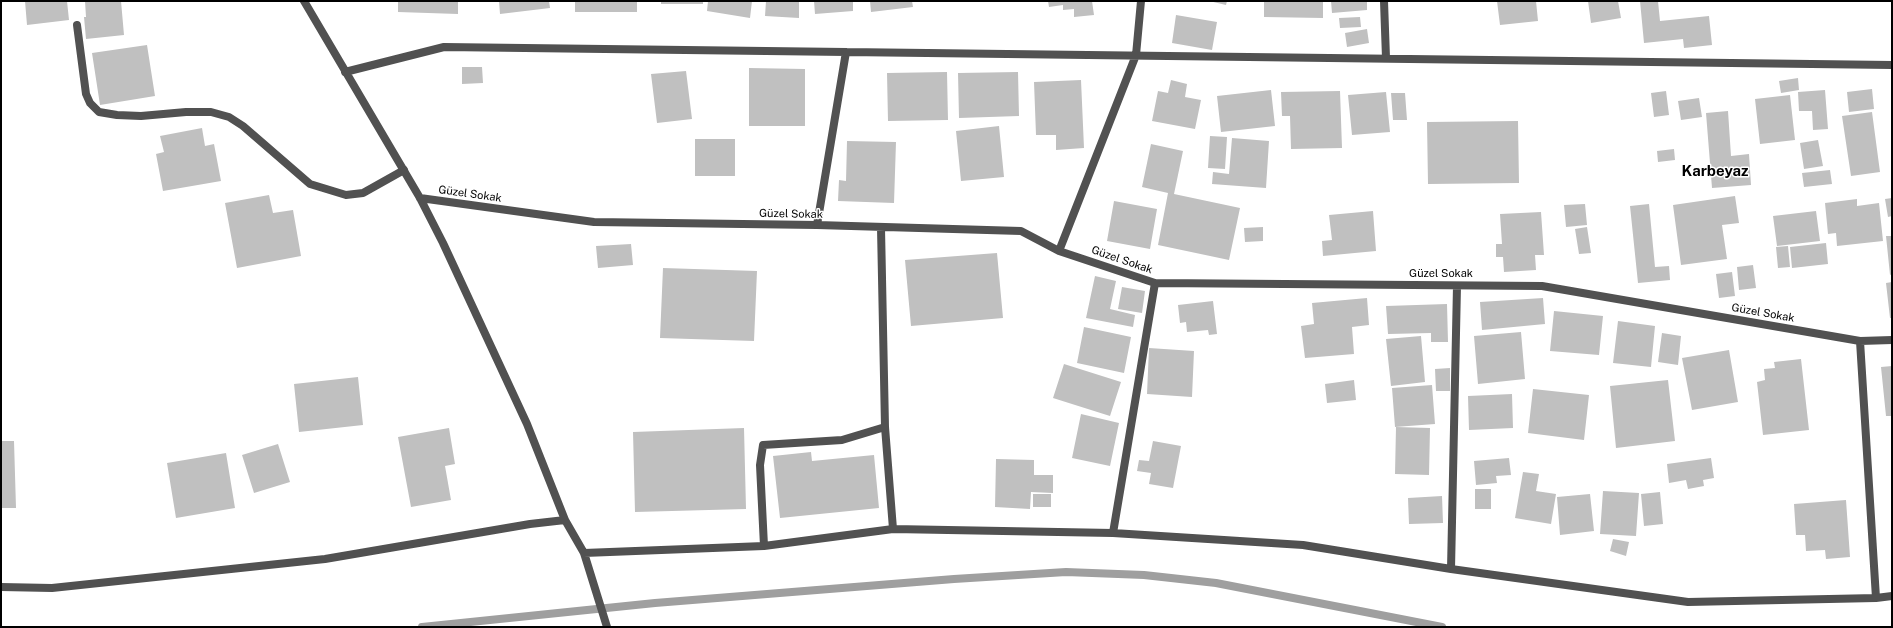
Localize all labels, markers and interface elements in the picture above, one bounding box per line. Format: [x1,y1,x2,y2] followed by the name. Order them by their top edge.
[1682,162,1748,180] district label: Karbeyaz
[437,183,503,205] street label: Güzel Sokak
[759,207,823,221] street label: Güzel Sokak
[1090,243,1154,277] street label: Güzel Sokak
[1409,267,1473,281] street label: Güzel Sokak
[1730,301,1796,325] street label: Güzel Sokak

